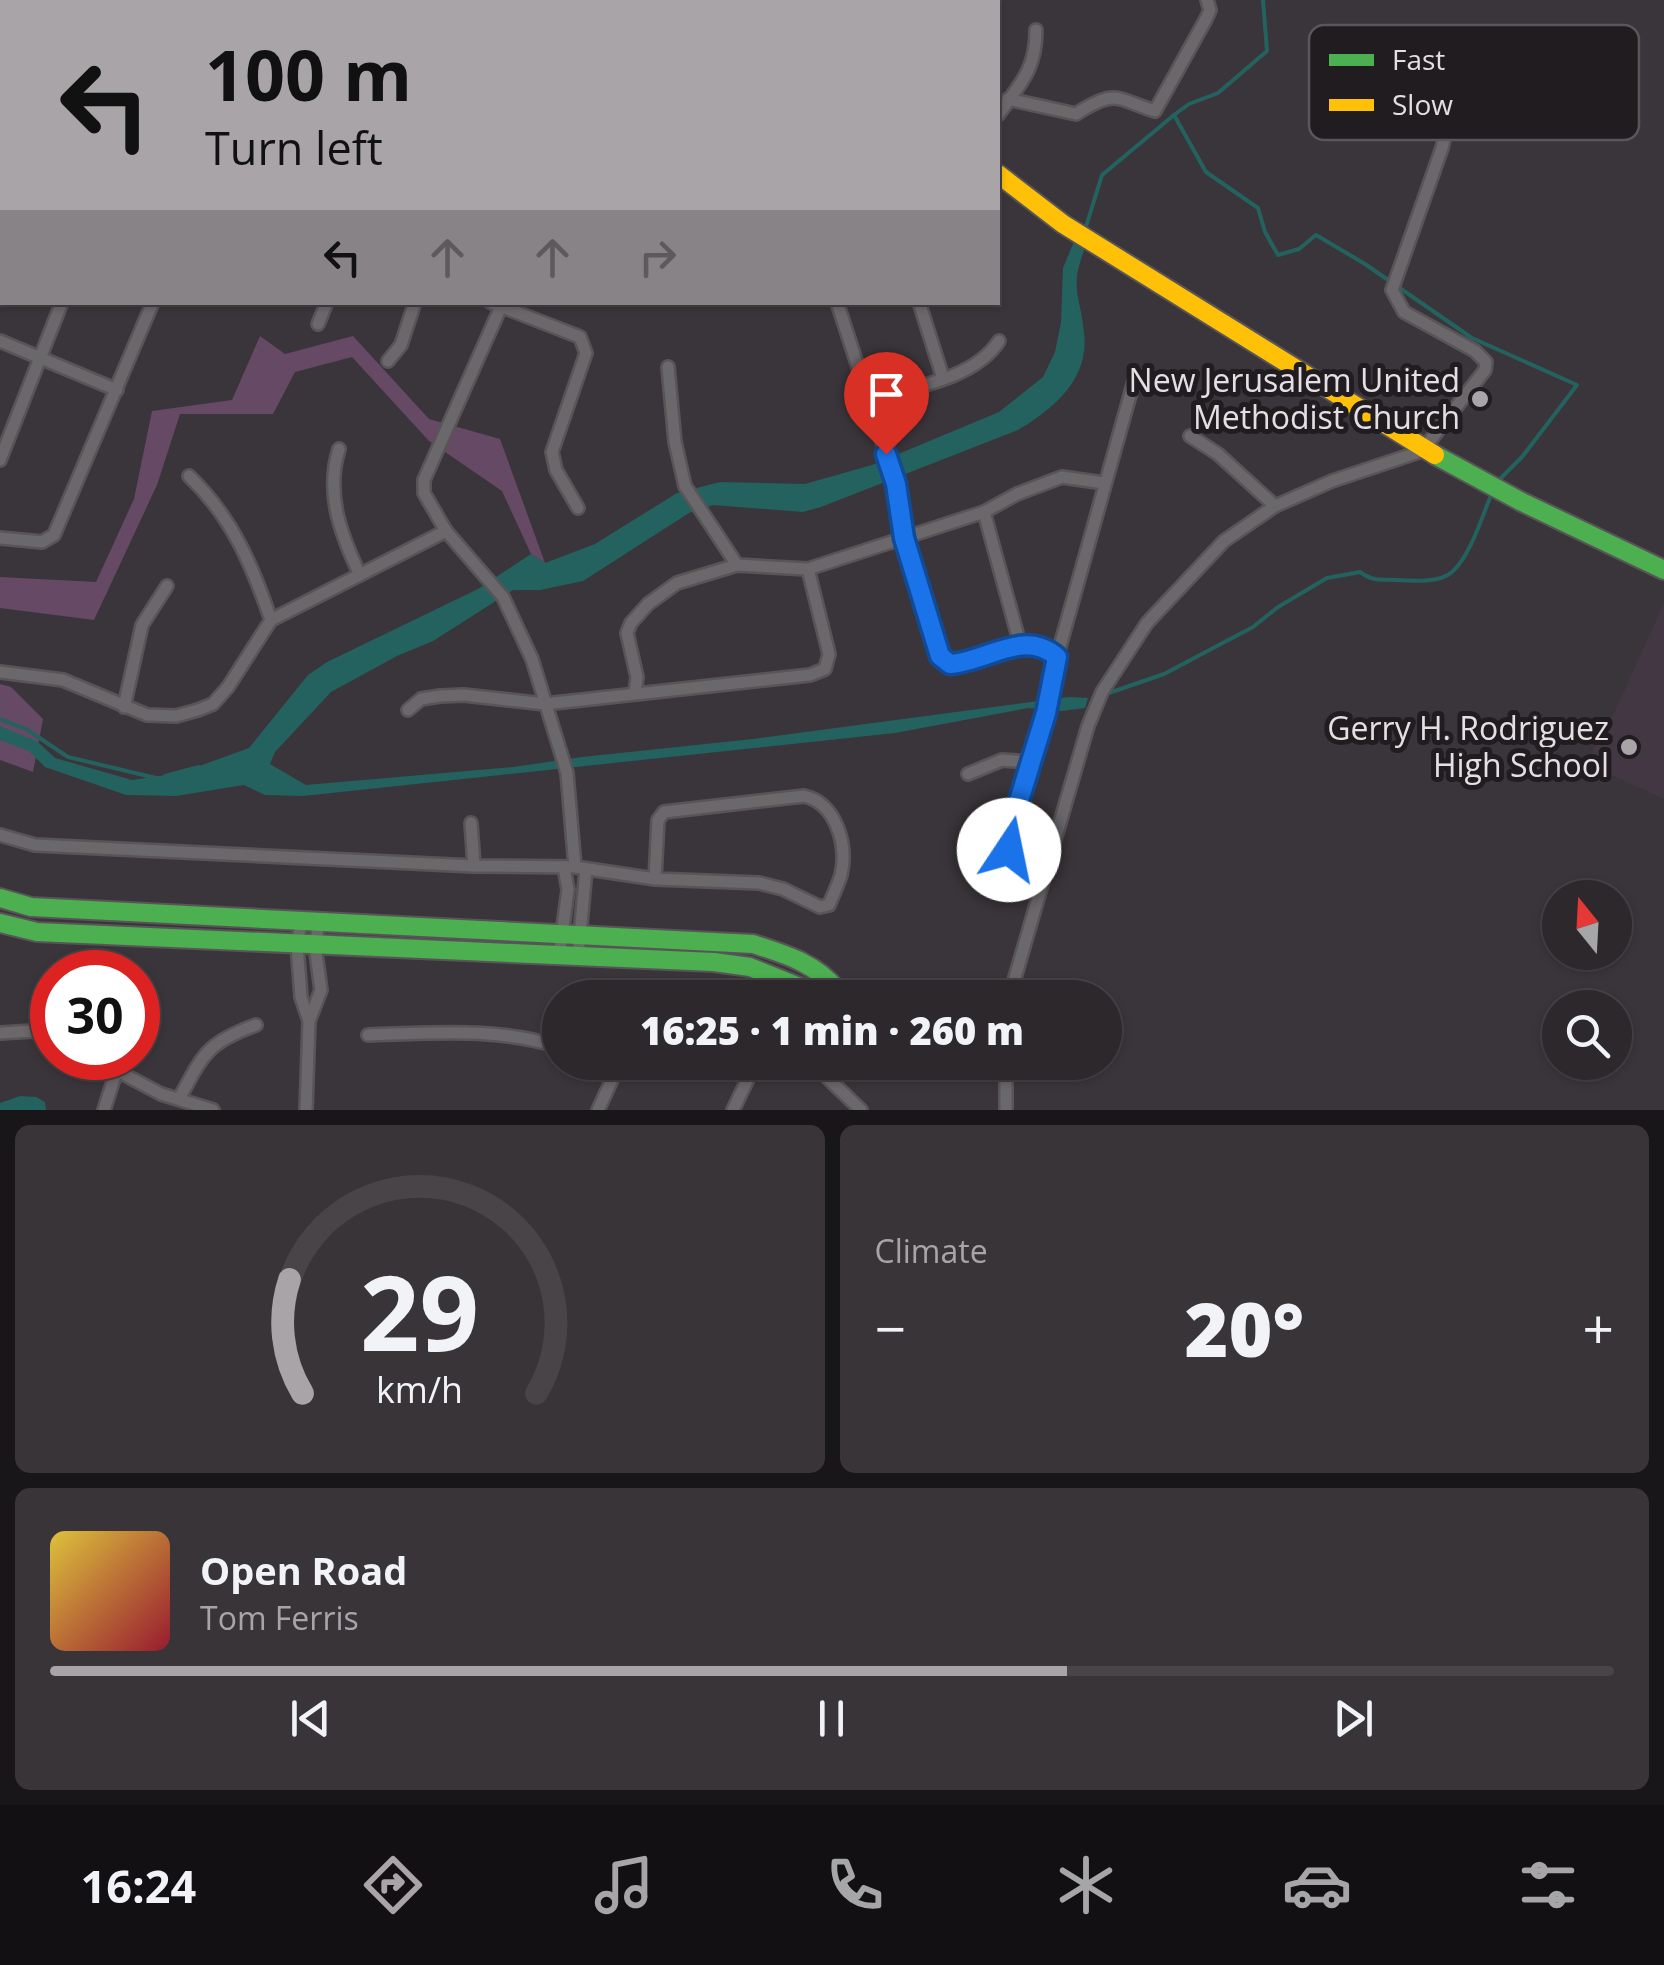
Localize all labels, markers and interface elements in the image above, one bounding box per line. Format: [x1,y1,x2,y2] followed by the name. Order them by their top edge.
[1309,25,1639,140] legend
[205,26,412,122] text: 100 m
[40,40,170,170] icon: left
[1392,40,1445,78] text: Fast
[1392,85,1453,123] text: Slow
[205,117,383,178] text: Turn left
[315,230,370,285] icon: left
[420,230,475,285] icon: ahead
[525,230,580,285] icon: ahead
[630,230,685,285] icon: right
[844,352,929,455] pin
[1129,358,1460,438] place label: New Jerusalem United Methodist Church
[859,367,914,422] icon: arrive
[1469,388,1491,410] marker: New Jerusalem United Methodist Church
[1327,706,1609,786] place label: Gerry H. Rodriguez High School
[1618,736,1640,758] marker: Gerry H. Rodriguez High School
[957,798,1061,902] position arrow
[1542,880,1632,970] north arrow
[1542,880,1632,1080] map controls
[30,950,160,1080] speed limit sign: 30
[1542,990,1632,1080] button: search
[640,1004,1024,1056] text: 16:25 · 1 min · 260 m
[875,1229,988,1272] text: Climate
[360,1240,479,1381] text: 29
[1184,1277,1304,1379] text: 20°
[875,1290,906,1365] text: −
[1583,1290,1614,1365] text: +
[376,1365,463,1413] text: km/h
[200,1544,407,1596] text: Open Road
[200,1596,359,1639] text: Tom Ferris
[283,1691,338,1746] icon: previous
[804,1691,859,1746] icon: pause
[1326,1691,1381,1746] icon: next
[358,1850,428,1920] icon: directions
[589,1850,659,1920] icon: music
[820,1850,890,1920] icon: phone
[1051,1850,1121,1920] icon: climate
[1282,1850,1352,1920] icon: car
[1513,1850,1583,1920] icon: filters
[81,1855,196,1916] text: 16:24

